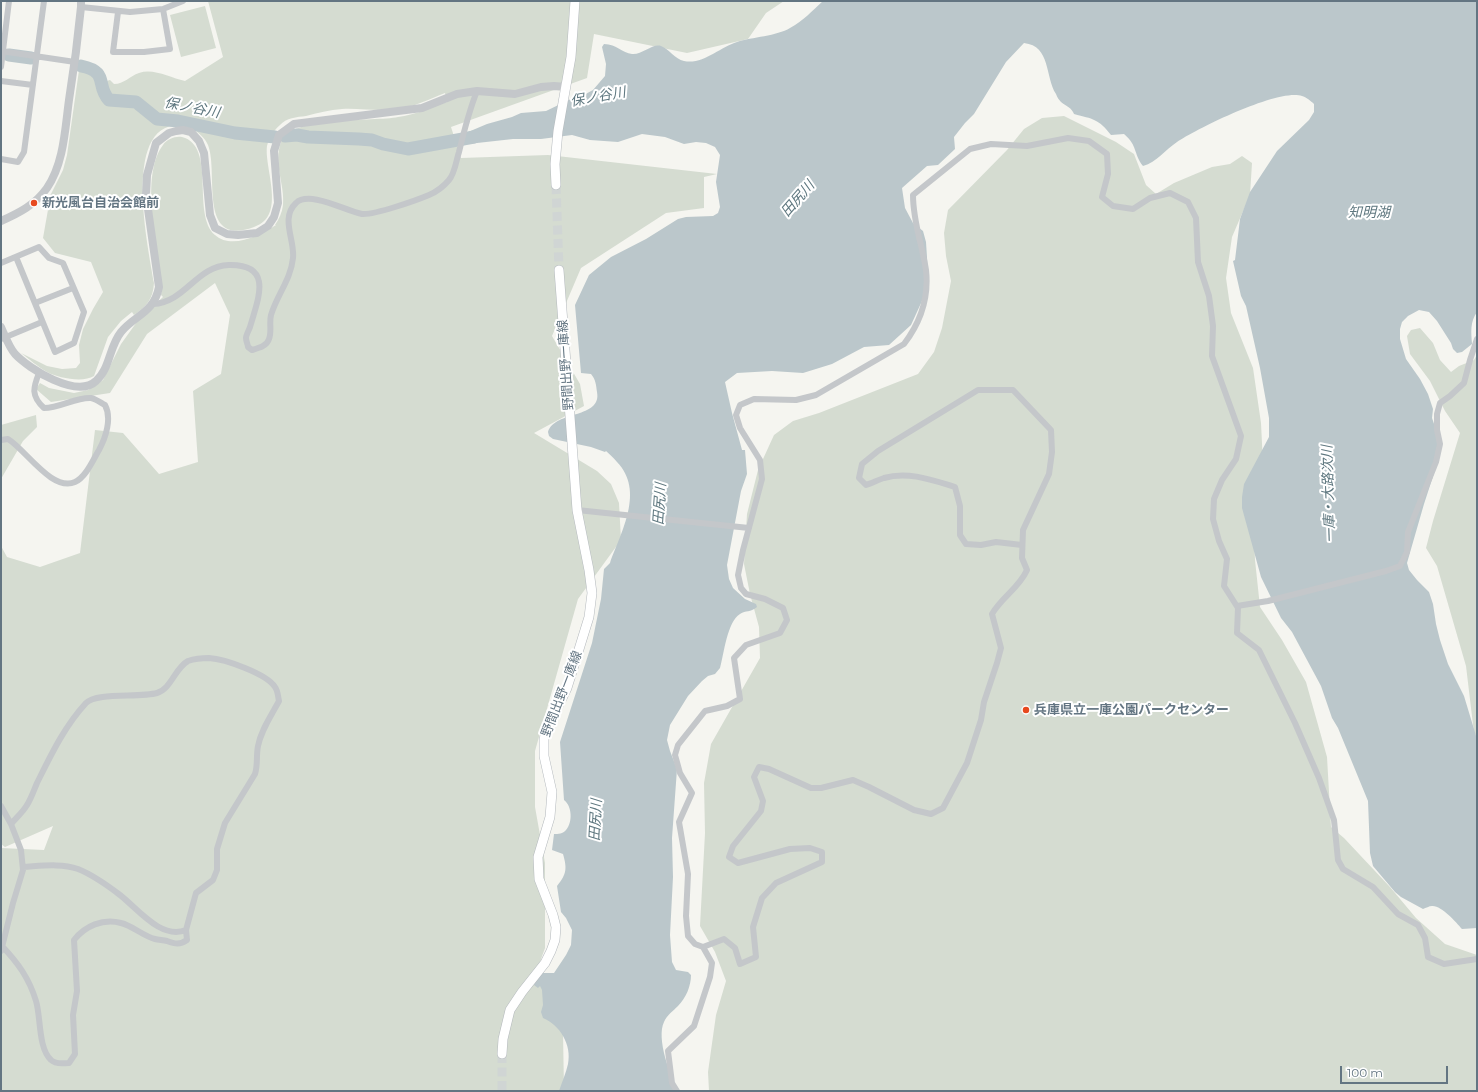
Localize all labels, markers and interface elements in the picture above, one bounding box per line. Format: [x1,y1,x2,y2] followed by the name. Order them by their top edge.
[569,84,627,110] water label: 保ノ谷川
[163,94,221,122] water label: 保ノ谷川
[778,178,818,220] water label: 田尻川
[42,195,159,211] place label: 新光風台自治会館前
[29,198,39,208] marker: 新光風台自治会館前
[1348,205,1390,221] water label: 知明湖
[555,319,577,411] street label: 野間出野一庫線
[1319,445,1339,543] water label: 一庫・大路次川
[650,482,670,526] water label: 田尻川
[538,649,586,739] street label: 野間出野一庫線
[1034,702,1229,718] place label: 兵庫県立一庫公園パークセンター
[1021,705,1031,715] marker: 兵庫県立一庫公園パークセンター
[587,799,605,841] water label: 田尻川
[1342,1058,1450,1084] scale bar
[1347,1065,1383,1080] text: 100 m

